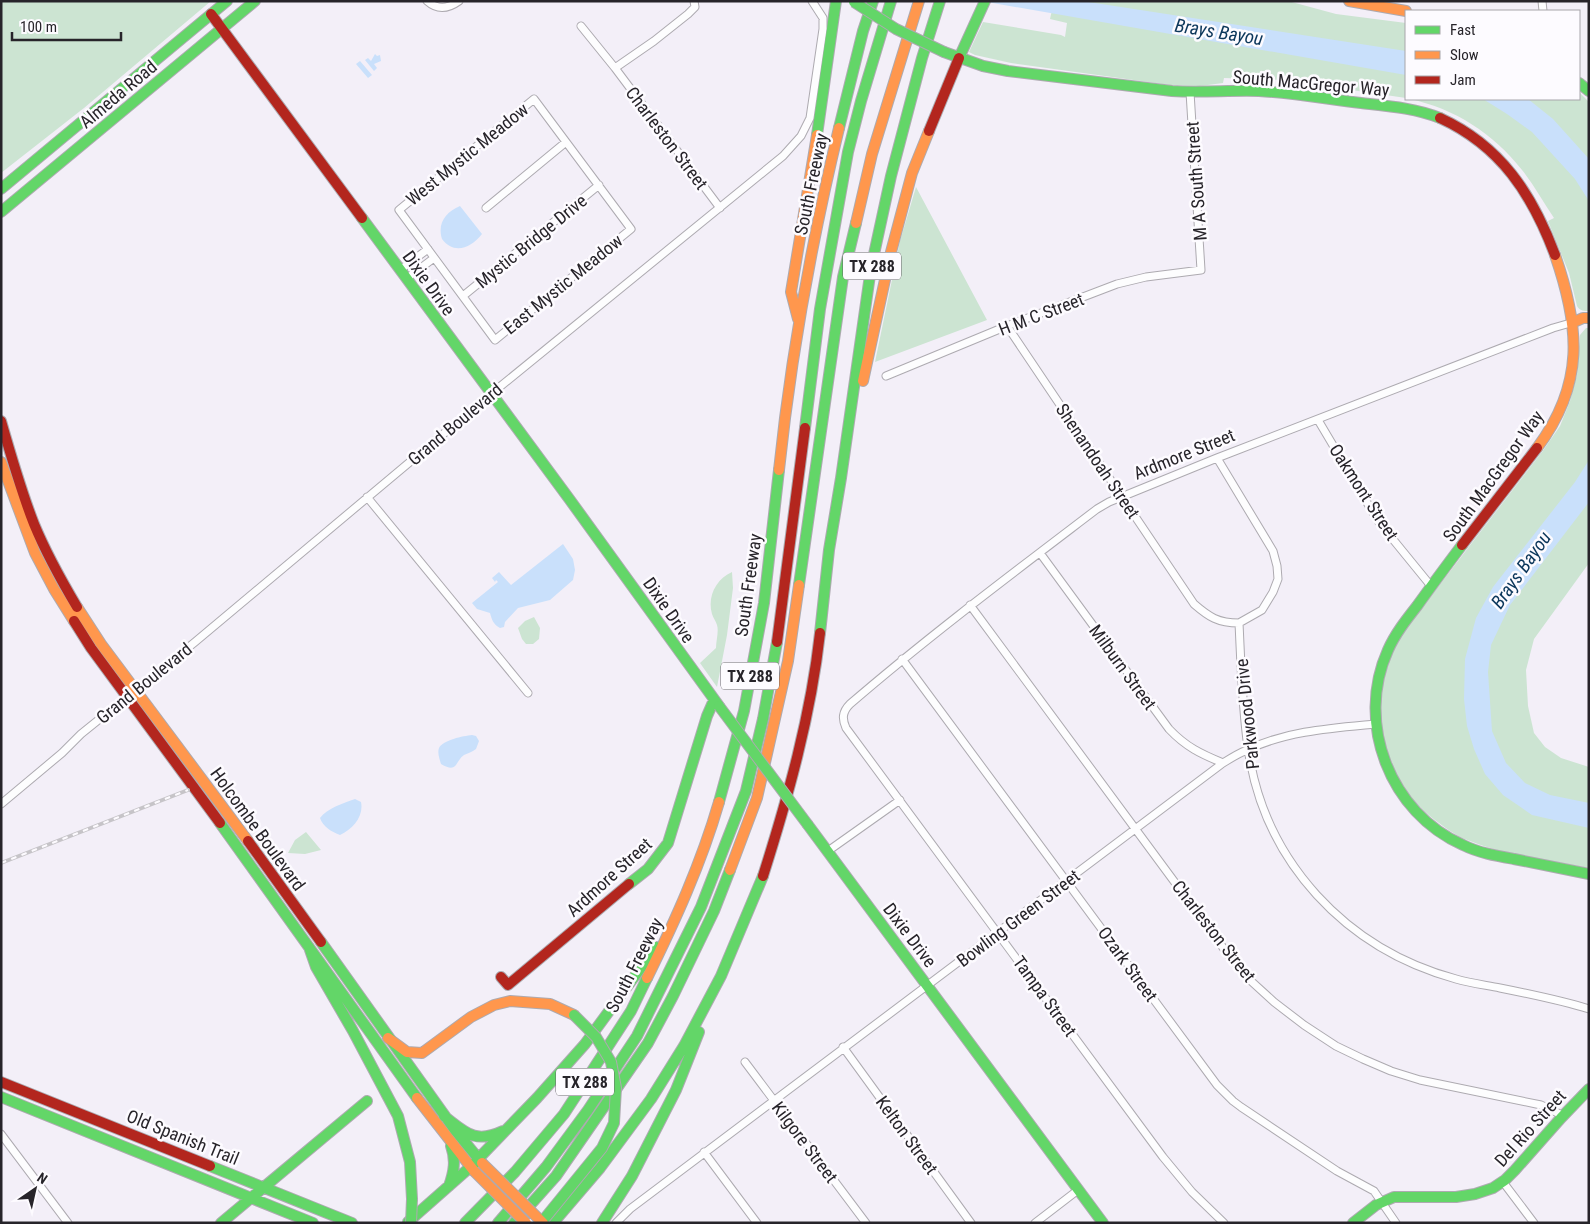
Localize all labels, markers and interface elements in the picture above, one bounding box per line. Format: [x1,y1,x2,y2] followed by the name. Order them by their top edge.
[12,10,121,42] scale bar
[1405,10,1580,100] legend
[1173,14,1265,50] water label: Brays Bayou
[20,18,57,36] text: 100 m
[1450,21,1475,39] text: Fast
[1450,46,1479,64] text: Slow
[75,56,161,132] street label: Almeda Road
[1232,66,1391,100] street label: South MacGregor Way
[1450,71,1476,89] text: Jam
[622,83,712,193] street label: Charleston Street
[402,98,533,210] street label: West Mystic Meadow
[1181,121,1211,241] street label: M A South Street
[790,131,832,237] street label: South Freeway
[471,190,591,292] street label: Mystic Bridge Drive
[499,229,627,338] street label: East Mystic Meadow
[398,247,460,319] street label: Dixie Drive
[843,252,901,280] road number: TX 288
[995,288,1087,340] street label: H M C Street
[404,378,506,470] street label: Grand Boulevard
[1052,400,1144,522] street label: Shenandoah Street
[1438,406,1548,546] street label: South MacGregor Way
[1130,424,1238,484] street label: Ardmore Street
[1325,440,1403,544] street label: Oakmont Street
[1486,527,1556,613] water label: Brays Bayou
[730,532,766,638] street label: South Freeway
[639,573,699,647] street label: Dixie Drive
[1085,620,1161,714] street label: Milburn Street
[92,638,196,728] street label: Grand Boulevard
[1231,658,1263,770] street label: Parkwood Drive
[721,662,779,689] road number: TX 288
[206,763,310,895] street label: Holcombe Boulevard
[562,833,656,921] street label: Ardmore Street
[952,865,1084,971] street label: Bowling Green Street
[1168,876,1260,986] street label: Charleston Street
[879,899,941,971] street label: Dixie Drive
[601,914,667,1016] street label: South Freeway
[1094,923,1162,1005] street label: Ozark Street
[1009,952,1081,1040] street label: Tampa Street
[556,1068,614,1096] road number: TX 288
[1490,1085,1570,1171] street label: Del Rio Street
[872,1092,942,1178] street label: Kelton Street
[768,1097,842,1187] street label: Kilgore Street
[124,1105,242,1169] street label: Old Spanish Trail
[10,1164,60,1214] north arrow
[34,1169,50,1187] text: N

